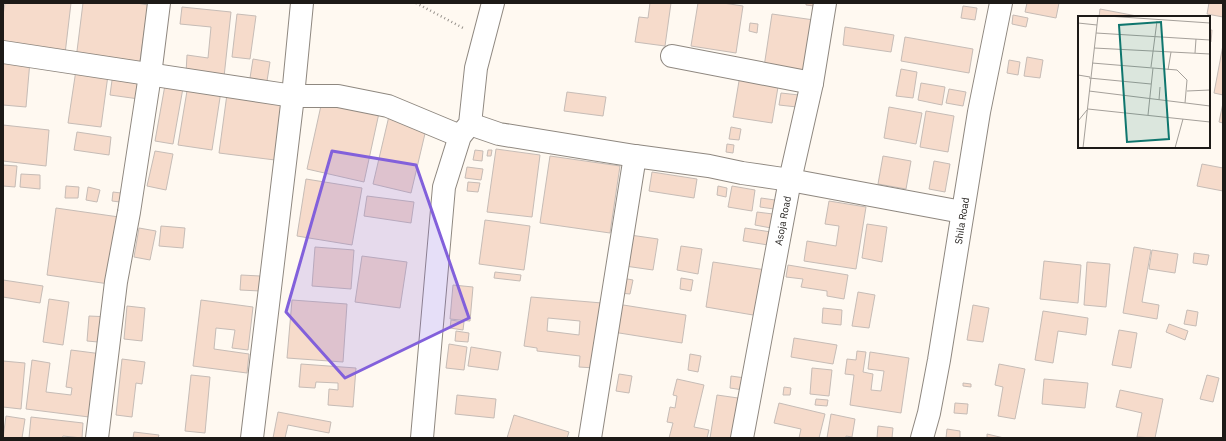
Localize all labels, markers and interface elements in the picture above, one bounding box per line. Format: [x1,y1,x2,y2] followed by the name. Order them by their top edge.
[1078,16,1210,148] inset map
[771,195,793,247] street label: Asoja Road
[951,196,972,245] street label: Shila Road

